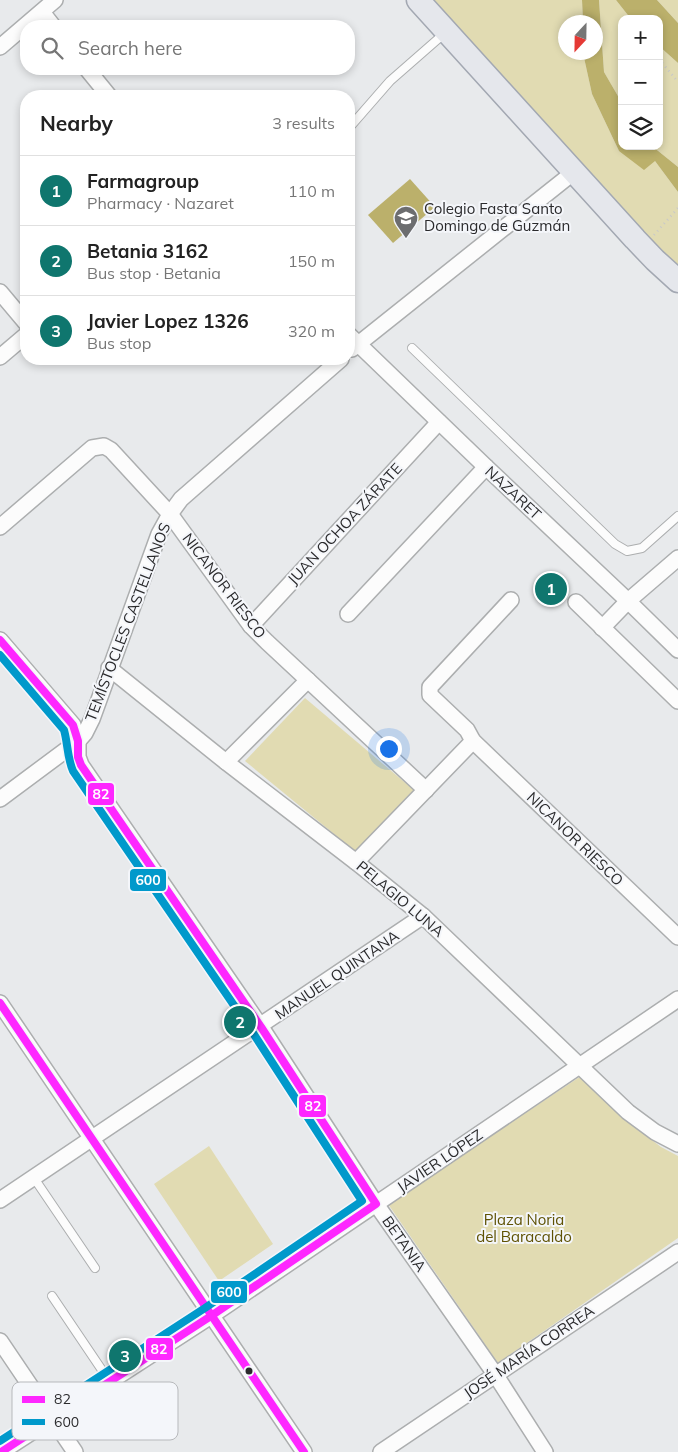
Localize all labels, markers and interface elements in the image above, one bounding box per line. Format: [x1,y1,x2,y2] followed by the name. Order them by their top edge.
[558,15,603,60] north arrow
[618,15,663,150] map controls
[618,15,663,60] button: +
[20,20,355,75] search box
[38,34,66,62] icon: search
[78,36,182,60] text: Search here
[618,60,663,105] button: −
[618,105,663,150] button: layers
[40,110,113,136] text: Nearby
[272,113,335,133] text: 3 results
[87,169,199,193] text: Farmagroup
[51,181,61,201] text: 1
[288,181,335,201] text: 110 m
[87,193,234,213] text: Pharmacy · Nazaret
[424,199,570,235] place label: Colegio Fasta Santo Domingo de Guzmán
[393,205,419,239] school or university icon: Colegio Fasta Santo Domingo de Guzmán
[87,239,208,263] text: Betania 3162
[51,251,61,271] text: 2
[288,251,335,271] text: 150 m
[87,263,221,283] text: Bus stop · Betania
[87,309,249,333] text: Javier Lopez 1326
[51,321,61,341] text: 3
[288,321,335,341] text: 320 m
[87,333,151,353] text: Bus stop
[283,459,406,588] street label: JUAN OCHOA ZÁRATE
[481,462,545,523] street label: NAZARET
[81,520,174,724] street label: TEMÍSTOCLES CASTELLANOS
[179,529,270,642] street label: NICANOR RIESCO
[535,570,567,608] pin: 1
[376,736,402,762] your location
[87,782,115,806] line badge: 82
[93,785,109,803] text: 82
[523,788,628,890] street label: NICANOR RIESCO
[353,856,448,941] street label: PELAGIO LUNA
[129,868,167,892] line badge: 600
[135,871,161,889] text: 600
[271,926,402,1023] street label: MANUEL QUINTANA
[224,1003,256,1041] pin: 2
[298,1094,327,1118] line badge: 82
[305,1097,321,1115] text: 82
[393,1125,486,1196] street label: JAVIER LÓPEZ
[476,1210,572,1246] park label: Plaza Noria del Baracaldo
[378,1212,431,1275] street label: BETANIA
[210,1280,248,1304] line badge: 600
[216,1283,242,1301] text: 600
[460,1301,598,1402] street label: JOSÉ MARÍA CORREA
[109,1337,141,1375] pin: 3
[145,1337,174,1361] line badge: 82
[151,1340,167,1358] text: 82
[244,1366,254,1376] unlabelled marker
[12,1382,178,1440] legend
[54,1390,71,1408] text: 82
[54,1413,79,1431] text: 600

